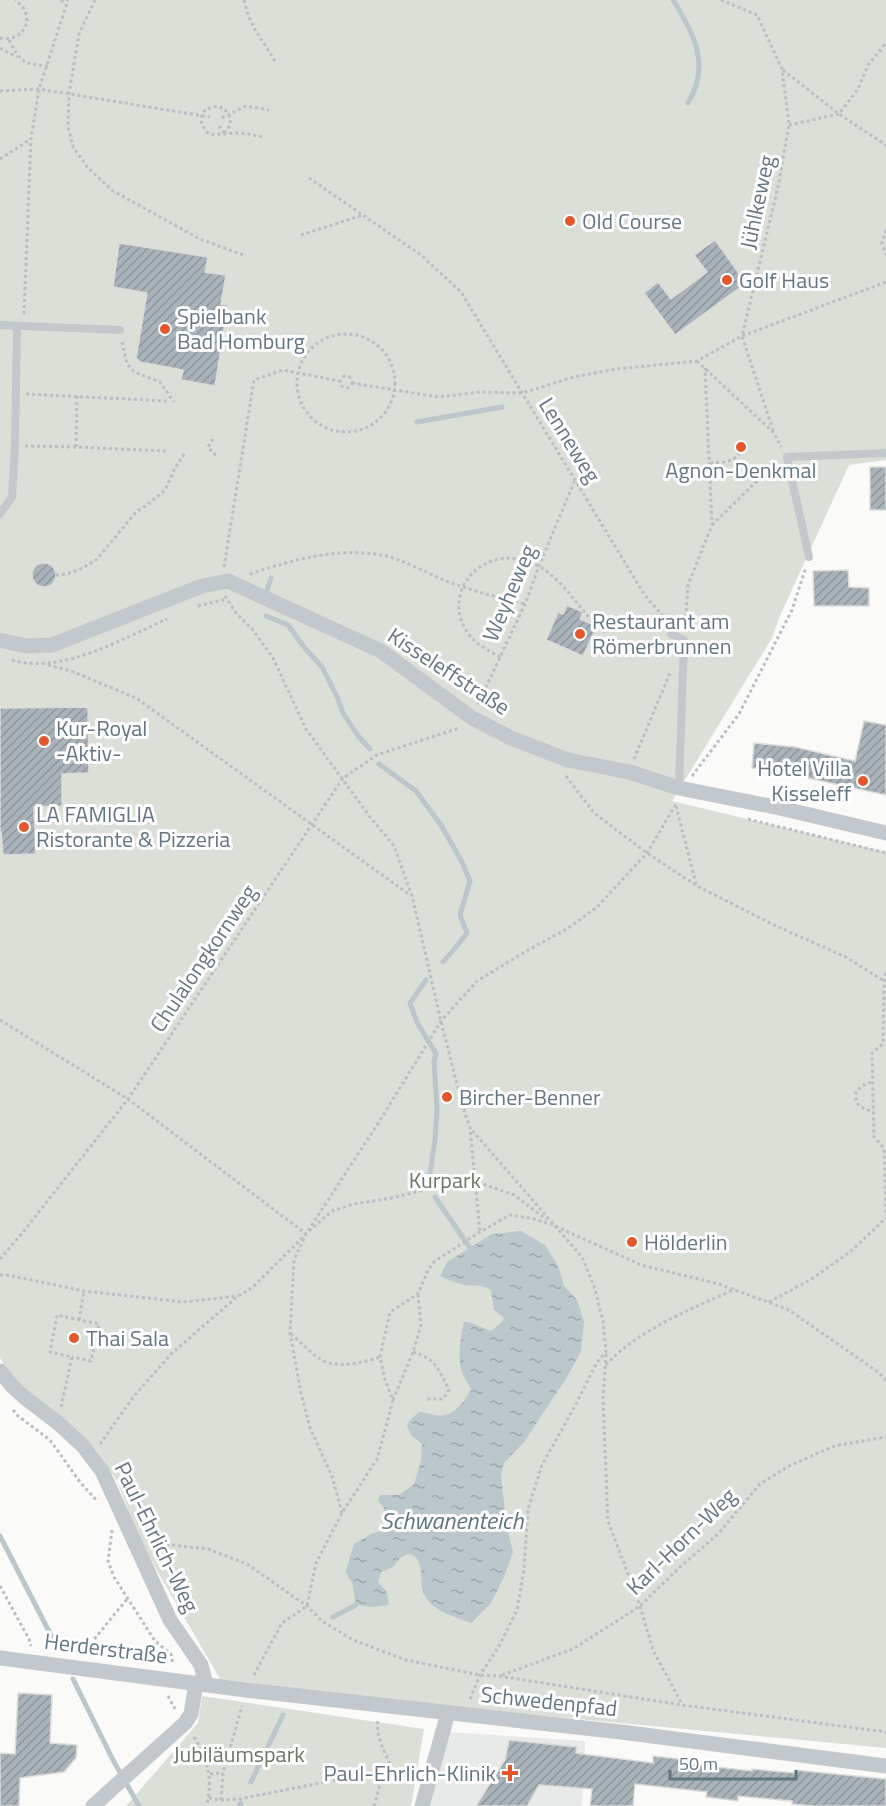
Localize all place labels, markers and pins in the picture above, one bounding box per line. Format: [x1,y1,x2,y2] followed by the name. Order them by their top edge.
[582,204,682,238] place label: Old Course
[563,214,577,228] marker: Old Course
[739,263,829,297] place label: Golf Haus
[720,273,734,287] marker: Golf Haus
[177,299,305,358] place label: Spielbank Bad Homburg
[158,322,172,336] marker: Spielbank Bad Homburg
[734,440,748,454] marker: Agnon-Denkmal
[665,453,817,487] place label: Agnon-Denkmal
[592,604,732,663] place label: Restaurant am Römerbrunnen
[573,627,587,641] marker: Restaurant am Römerbrunnen
[56,711,147,770] place label: Kur-Royal -Aktiv-
[37,734,51,748] marker: Kur-Royal -Aktiv-
[757,751,852,810] place label: Hotel Villa Kisseleff
[856,774,870,788] marker: Hotel Villa Kisseleff
[36,797,230,856] place label: LA FAMIGLIA Ristorante & Pizzeria
[17,820,31,834] marker: LA FAMIGLIA Ristorante & Pizzeria
[459,1080,601,1114] place label: Bircher-Benner
[440,1090,454,1104] marker: Bircher-Benner
[644,1225,728,1259] place label: Hölderlin
[625,1235,639,1249] marker: Hölderlin
[86,1321,169,1355] place label: Thai Sala
[67,1331,81,1345] marker: Thai Sala
[324,1756,496,1790] place label: Paul-Ehrlich-Klinik
[501,1764,519,1782] marker: Paul-Ehrlich-Klinik

